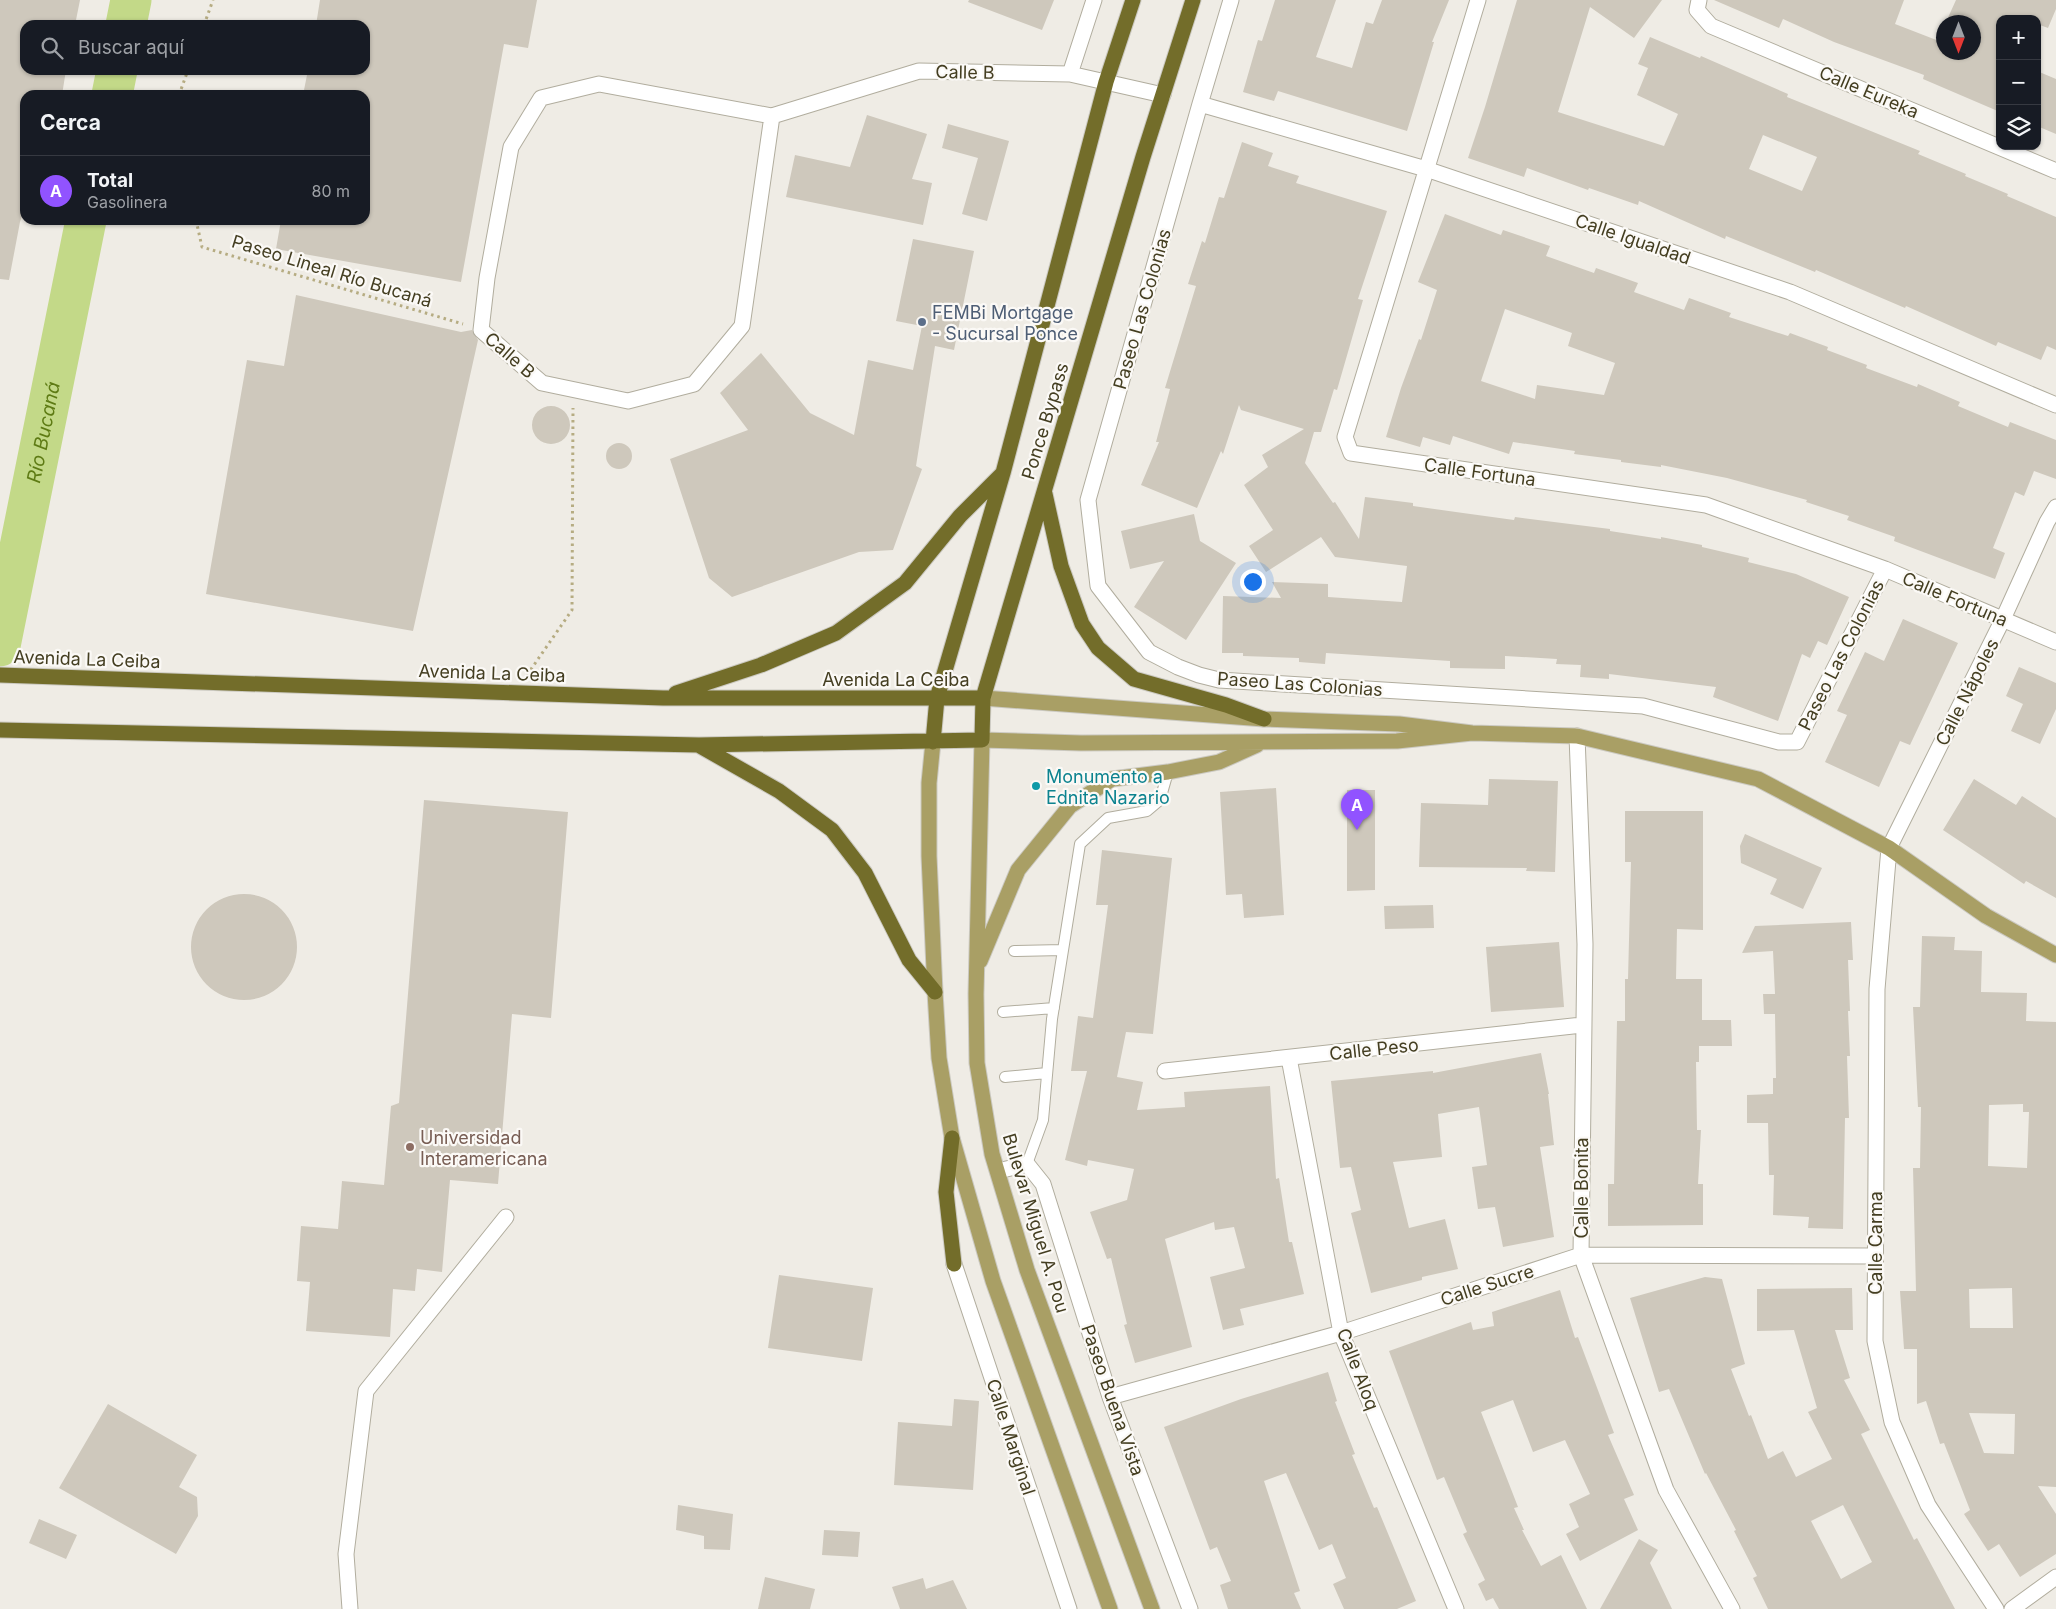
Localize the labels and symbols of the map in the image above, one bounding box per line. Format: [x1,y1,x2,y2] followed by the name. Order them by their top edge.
[1936,15,1981,60] north arrow
[935,61,995,83] street label: Calle B
[1816,62,1922,122] street label: Calle Eureka
[1573,209,1693,269] street label: Calle Igualdad
[1109,226,1175,392] street label: Paseo Las Colonias
[229,230,435,312] street label: Paseo Lineal Río Bucaná
[932,302,1078,344] place label: FEMBi Mortgage - Sucursal Ponce
[916,316,928,328] marker: FEMBi Mortgage - Sucursal Ponce
[481,328,539,382] street label: Calle B
[1017,360,1073,482] street label: Ponce Bypass
[22,379,65,485] water label: Río Bucaná
[1423,454,1537,490] street label: Calle Fortuna
[1899,567,2011,631] street label: Calle Fortuna
[1240,569,1266,595] your location
[1794,576,1888,734] street label: Paseo Las Colonias
[1931,635,2003,749] street label: Calle Nápoles
[13,646,161,672] street label: Avenida La Ceiba
[418,660,566,686] street label: Avenida La Ceiba
[1216,668,1384,700] street label: Paseo Las Colonias
[822,669,970,690] street label: Avenida La Ceiba
[1046,766,1170,808] place label: Monumento a Ednita Nazario
[1030,780,1042,792] marker: Monumento a Ednita Nazario
[1341,789,1373,830] pin: A
[1328,1034,1420,1064] street label: Calle Peso
[420,1127,548,1169] place label: Universidad Interamericana
[999,1131,1073,1315] street label: Bulevar Miguel A. Pou
[1571,1137,1592,1239] street label: Calle Bonita
[404,1141,416,1153] marker: Universidad Interamericana
[1865,1191,1886,1295] street label: Calle Carma
[1438,1260,1536,1310] street label: Calle Sucre
[1077,1322,1149,1478] street label: Paseo Buena Vista
[1333,1325,1383,1413] street label: Calle Aloq
[982,1376,1040,1498] street label: Calle Marginal

